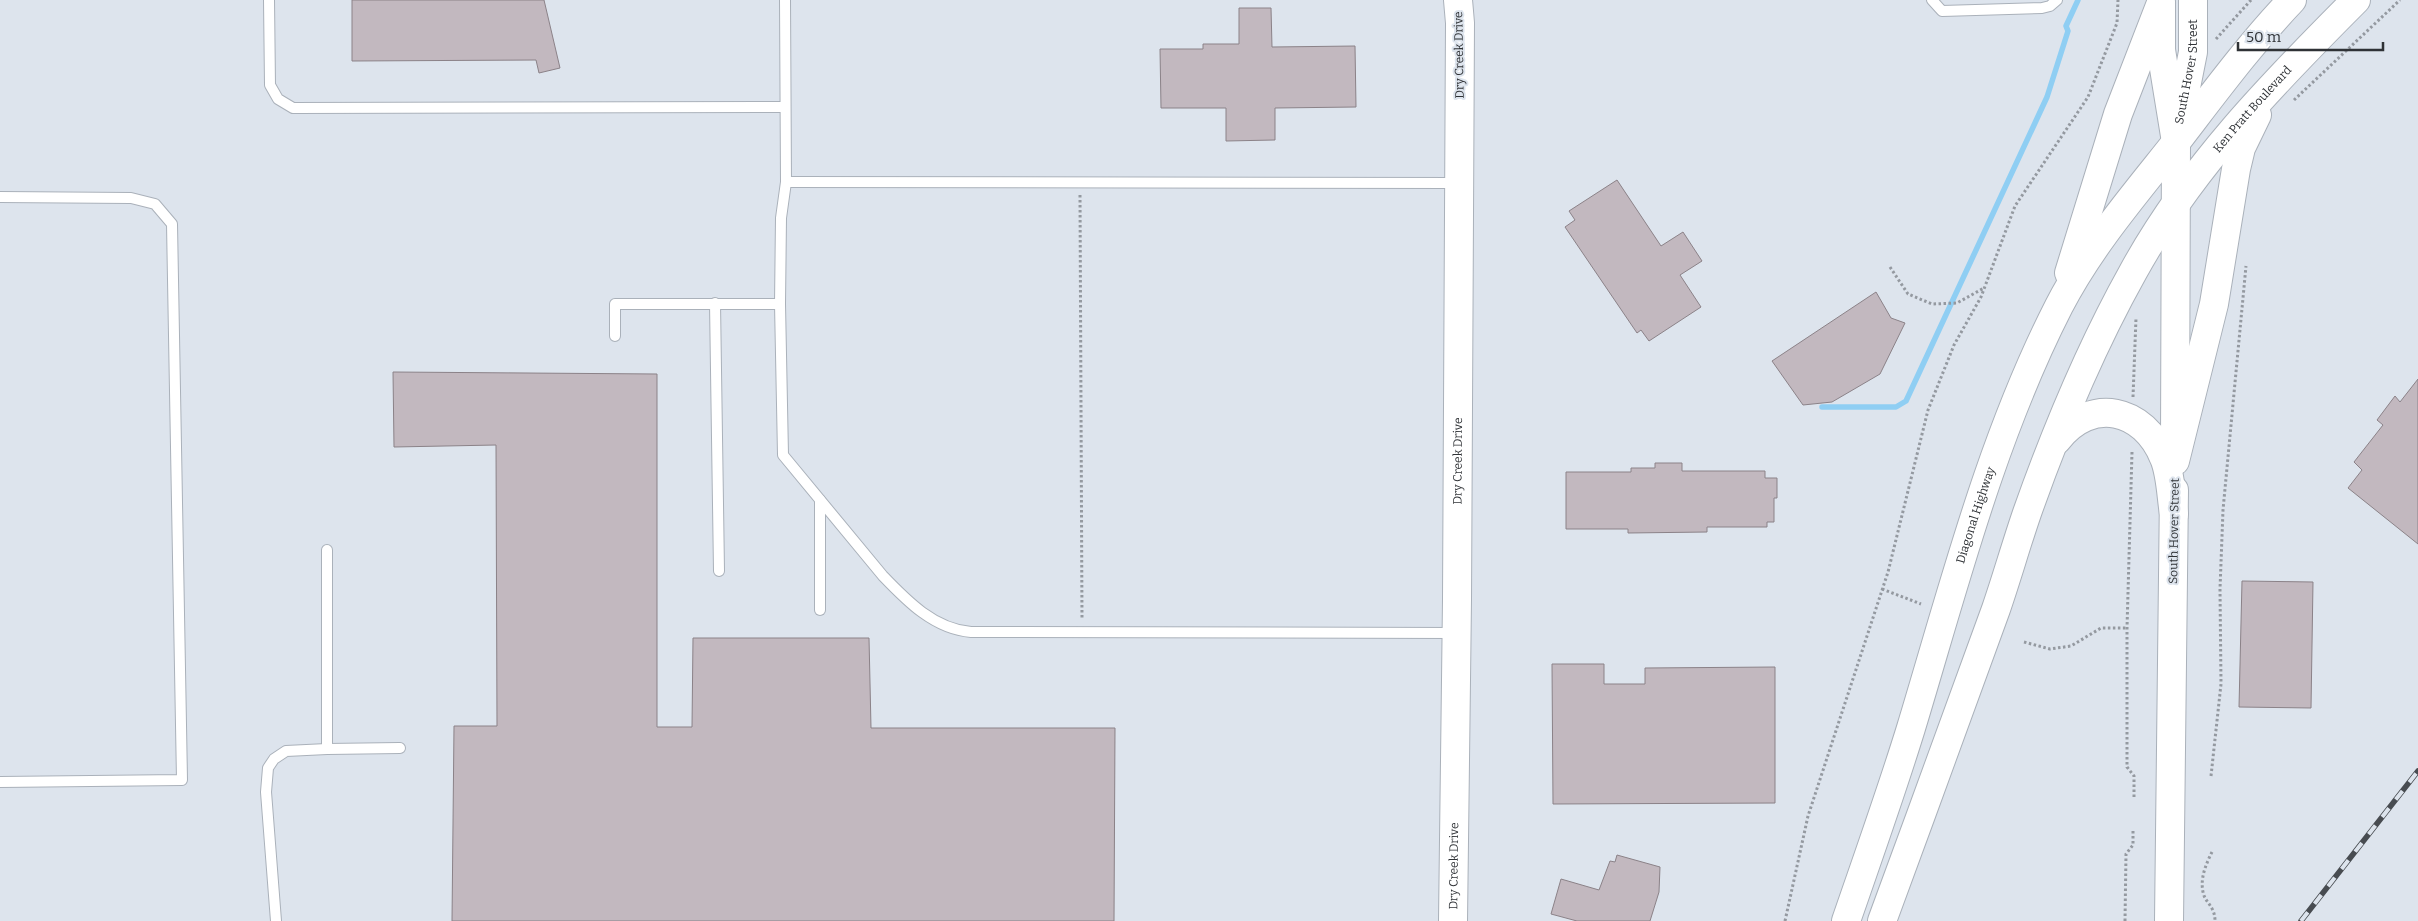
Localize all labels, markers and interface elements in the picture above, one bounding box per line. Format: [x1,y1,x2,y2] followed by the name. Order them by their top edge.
[1451,11,1467,99] street label: Dry Creek Drive
[2172,19,2200,125] street label: South Hover Street
[2238,20,2383,52] scale bar
[2246,28,2282,46] text: 50 m
[2210,63,2294,155] street label: Ken Pratt Boulevard
[1450,417,1465,505] street label: Dry Creek Drive
[1953,464,1998,565] street label: Diagonal Highway
[2166,477,2182,584] street label: South Hover Street
[1446,822,1461,910] street label: Dry Creek Drive

